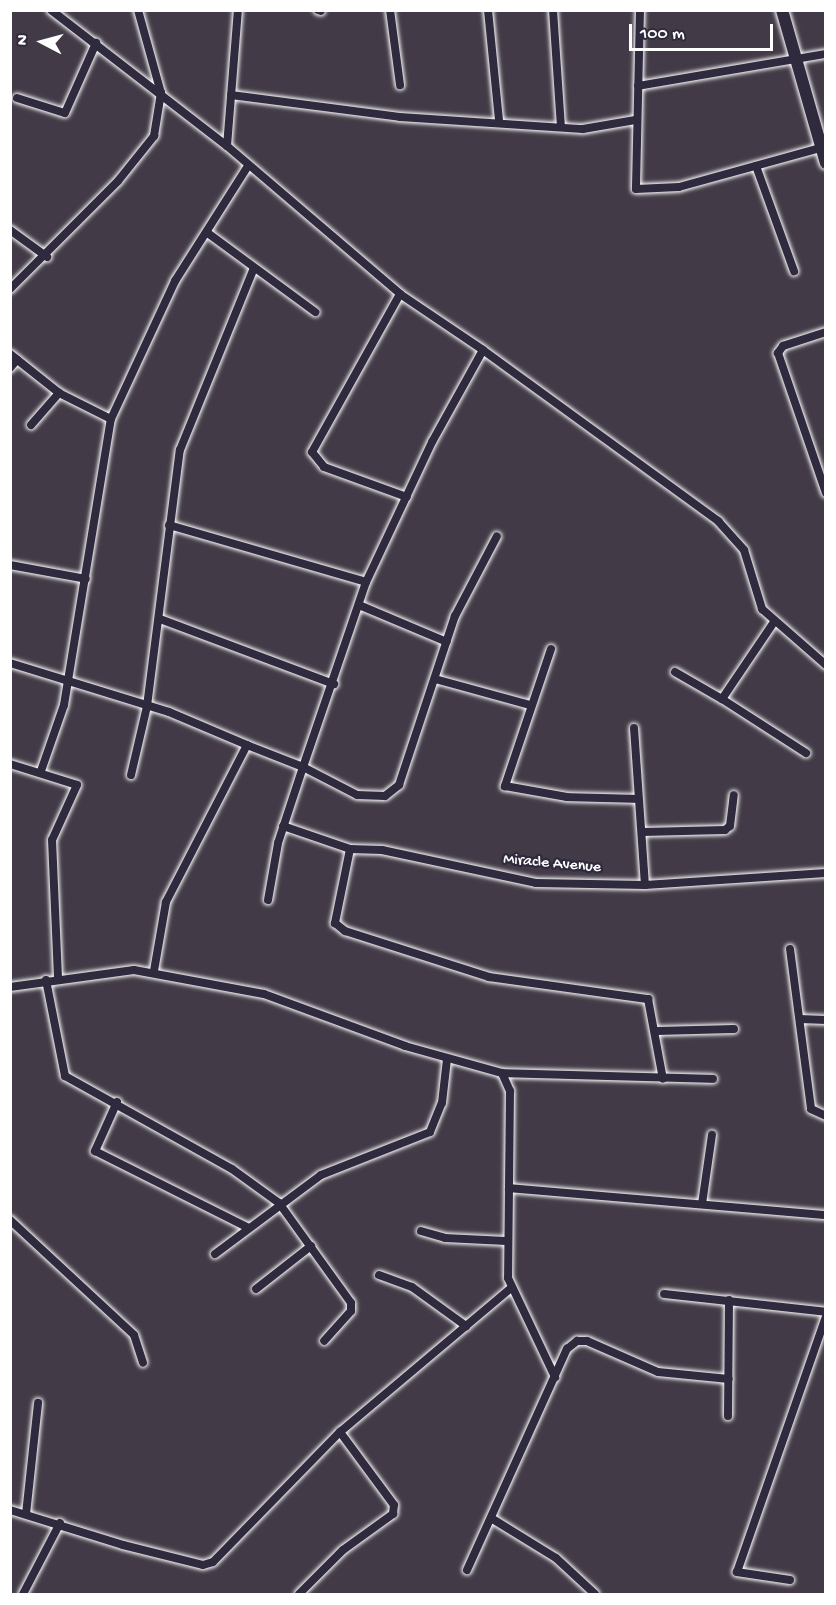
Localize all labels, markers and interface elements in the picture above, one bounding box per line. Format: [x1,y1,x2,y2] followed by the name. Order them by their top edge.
[12,12,72,72] north arrow
[632,12,776,50] scale bar
[640,24,685,45] text: 100 m
[14,34,34,46] text: N
[502,851,602,879] street label: Miracle Avenue

